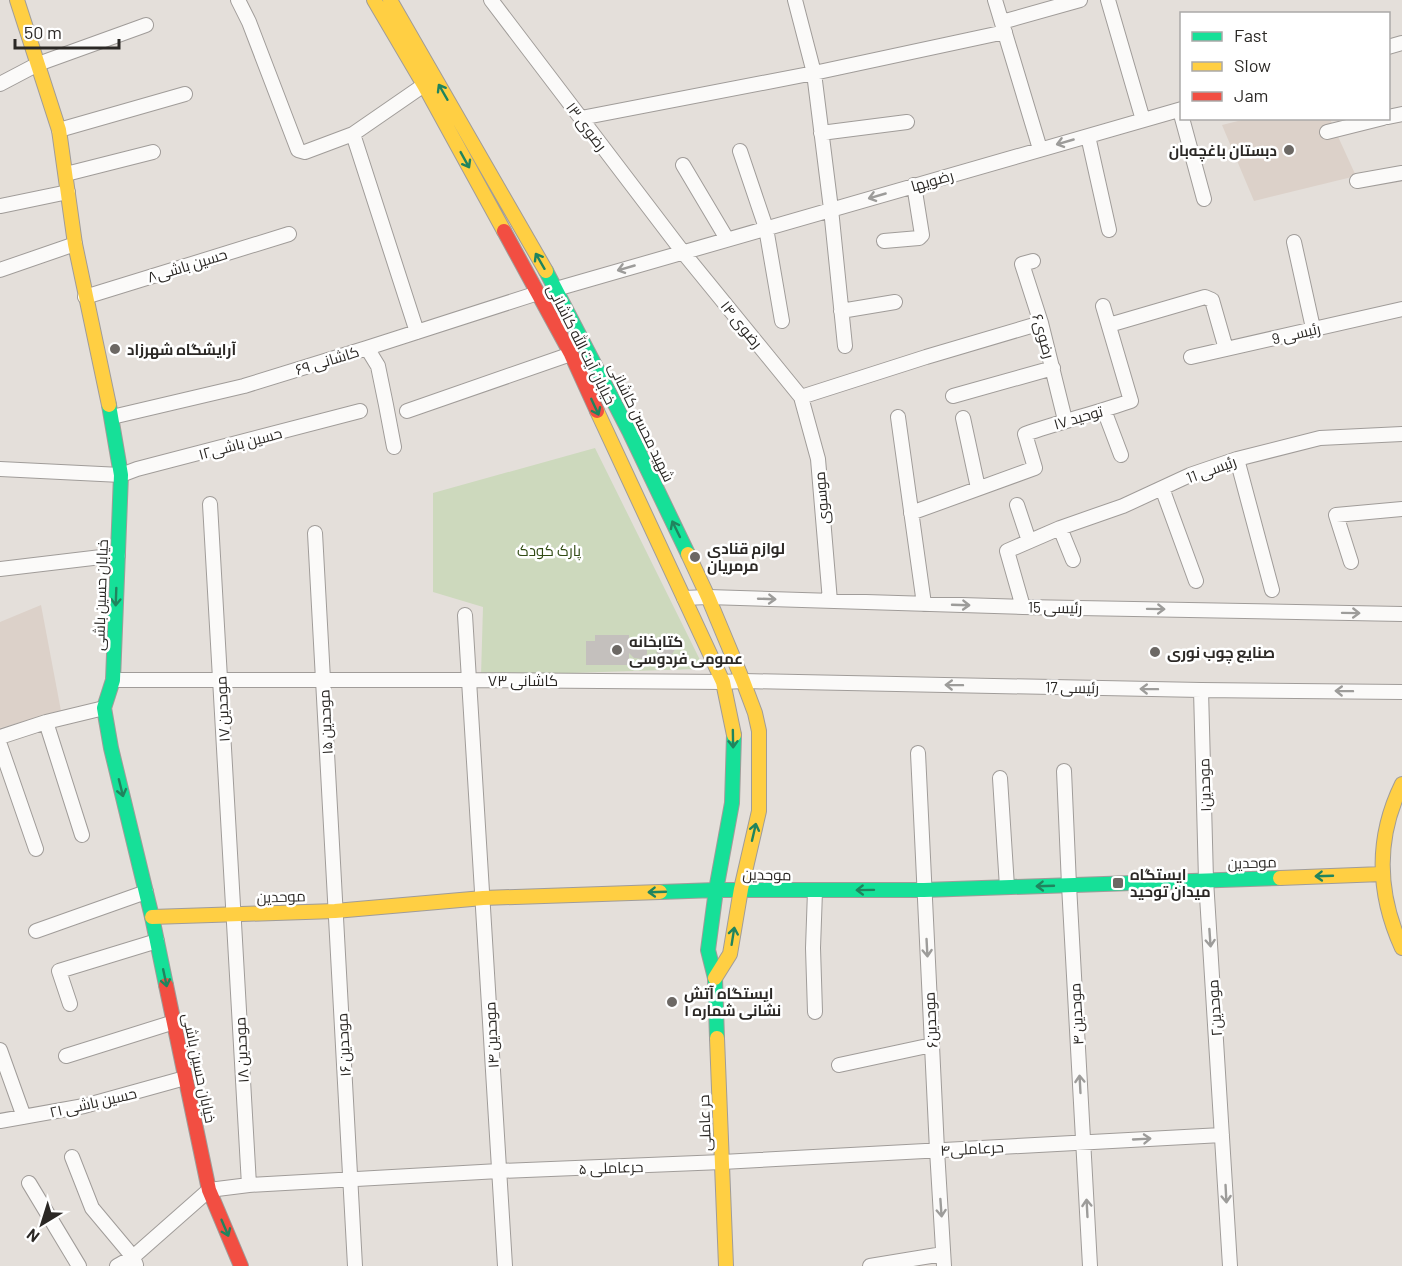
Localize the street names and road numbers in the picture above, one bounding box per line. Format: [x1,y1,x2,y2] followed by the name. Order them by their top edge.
[561,98,611,155] street label: رضوی ۱۳
[909,165,956,197] street label: رضویها
[145,244,230,288] street label: حسین باشی۸
[542,281,620,408] street label: خیابان آیت الله کاشانی
[716,297,767,353] street label: رضوی ۱۴
[1027,312,1059,361] street label: رضوی۶
[1270,319,1323,349] street label: رئیسی 9
[293,342,362,380] street label: کاشانی ۶۹
[604,359,679,485] street label: شهید محسن کاشانی
[1051,401,1105,434] street label: توحید ۱۷
[196,423,284,465] street label: حسین باشی۱۲
[1183,452,1239,488] street label: رئیسی 11
[810,471,834,525] street label: موسوی
[89,539,113,651] street label: خیابان حسین باشی
[1028,598,1082,618] street label: رئیسی 15
[488,671,558,691] street label: کاشانی ۷۳
[211,675,235,742] street label: موحدین ۱۷
[1045,678,1099,698] street label: رئیسی 17
[314,689,338,755] street label: موحدین ۱۵
[1194,758,1216,812] street label: موحدین۱
[1227,852,1277,874] street label: موحدین
[742,865,792,885] street label: موحدین
[256,886,306,908] street label: موحدین
[1203,979,1227,1037] street label: موحدین۲
[1065,982,1089,1045] street label: موحدین ۴
[920,991,942,1049] street label: موحدین۶
[480,1001,504,1069] street label: موحدین ۱۴
[178,1011,220,1125] street label: خیابان حسین باشی
[332,1012,356,1077] street label: موحدین ۱۶
[230,1016,254,1083] street label: موحدین ۱۸
[48,1083,139,1123] street label: حسین باشی ۲۱
[694,1094,716,1152] street label: حر عاملی
[940,1137,1004,1161] street label: حرعاملی۴
[578,1157,644,1179] street label: حرعاملی ۵

